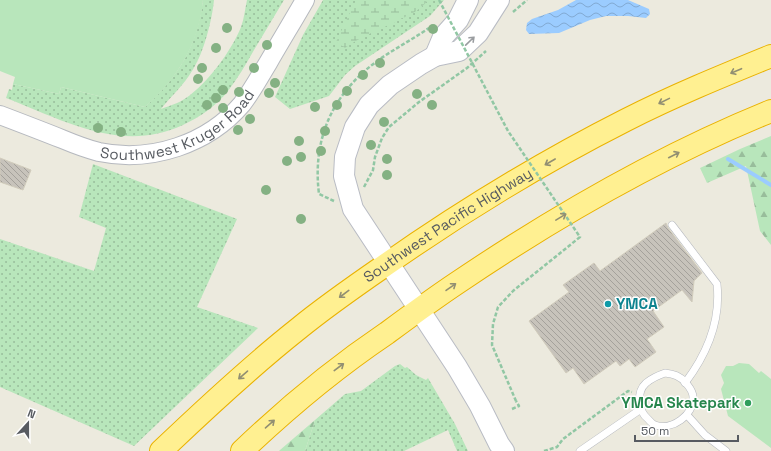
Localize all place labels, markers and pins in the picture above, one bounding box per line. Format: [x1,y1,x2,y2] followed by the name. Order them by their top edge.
[616,294,658,313] place label: YMCA
[603,299,613,309] marker: YMCA
[621,393,741,412] place label: YMCA Skatepark
[743,398,753,408] marker: YMCA Skatepark

